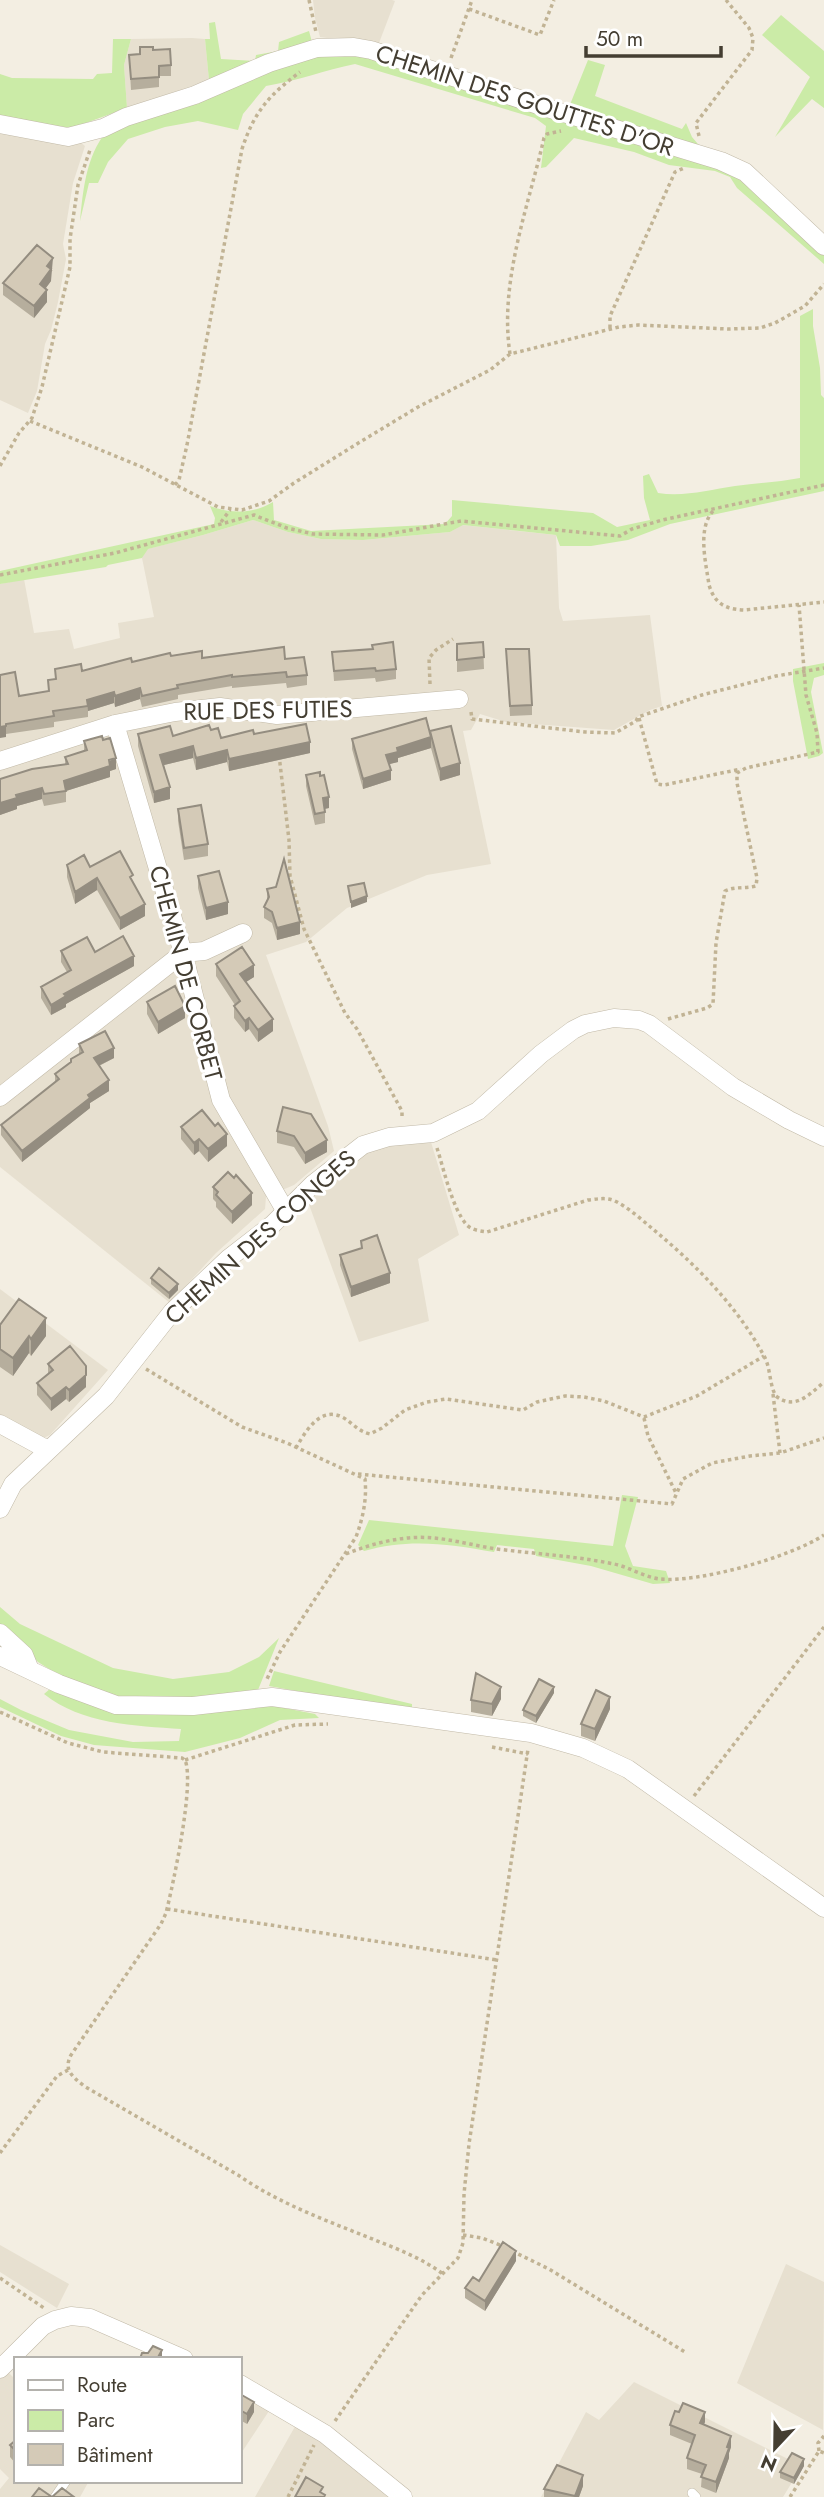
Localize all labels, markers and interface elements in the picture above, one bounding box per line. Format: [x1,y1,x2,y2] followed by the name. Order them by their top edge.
[586,14,721,58] scale bar
[596,24,643,54] text: 50 m
[371,35,679,165] street label: CHEMIN DES GOUTTES D'OR
[183,691,353,729] street label: RUE DES FUTIES
[140,862,232,1084] street label: CHEMIN DE CORBET
[157,1141,363,1333] street label: CHEMIN DES CONGES
[14,2357,242,2483] legend
[77,2370,127,2400] text: Route
[77,2405,115,2435] text: Parc
[740,2413,810,2483] north arrow
[77,2440,153,2470] text: Bâtiment
[757,2448,781,2479] text: N

